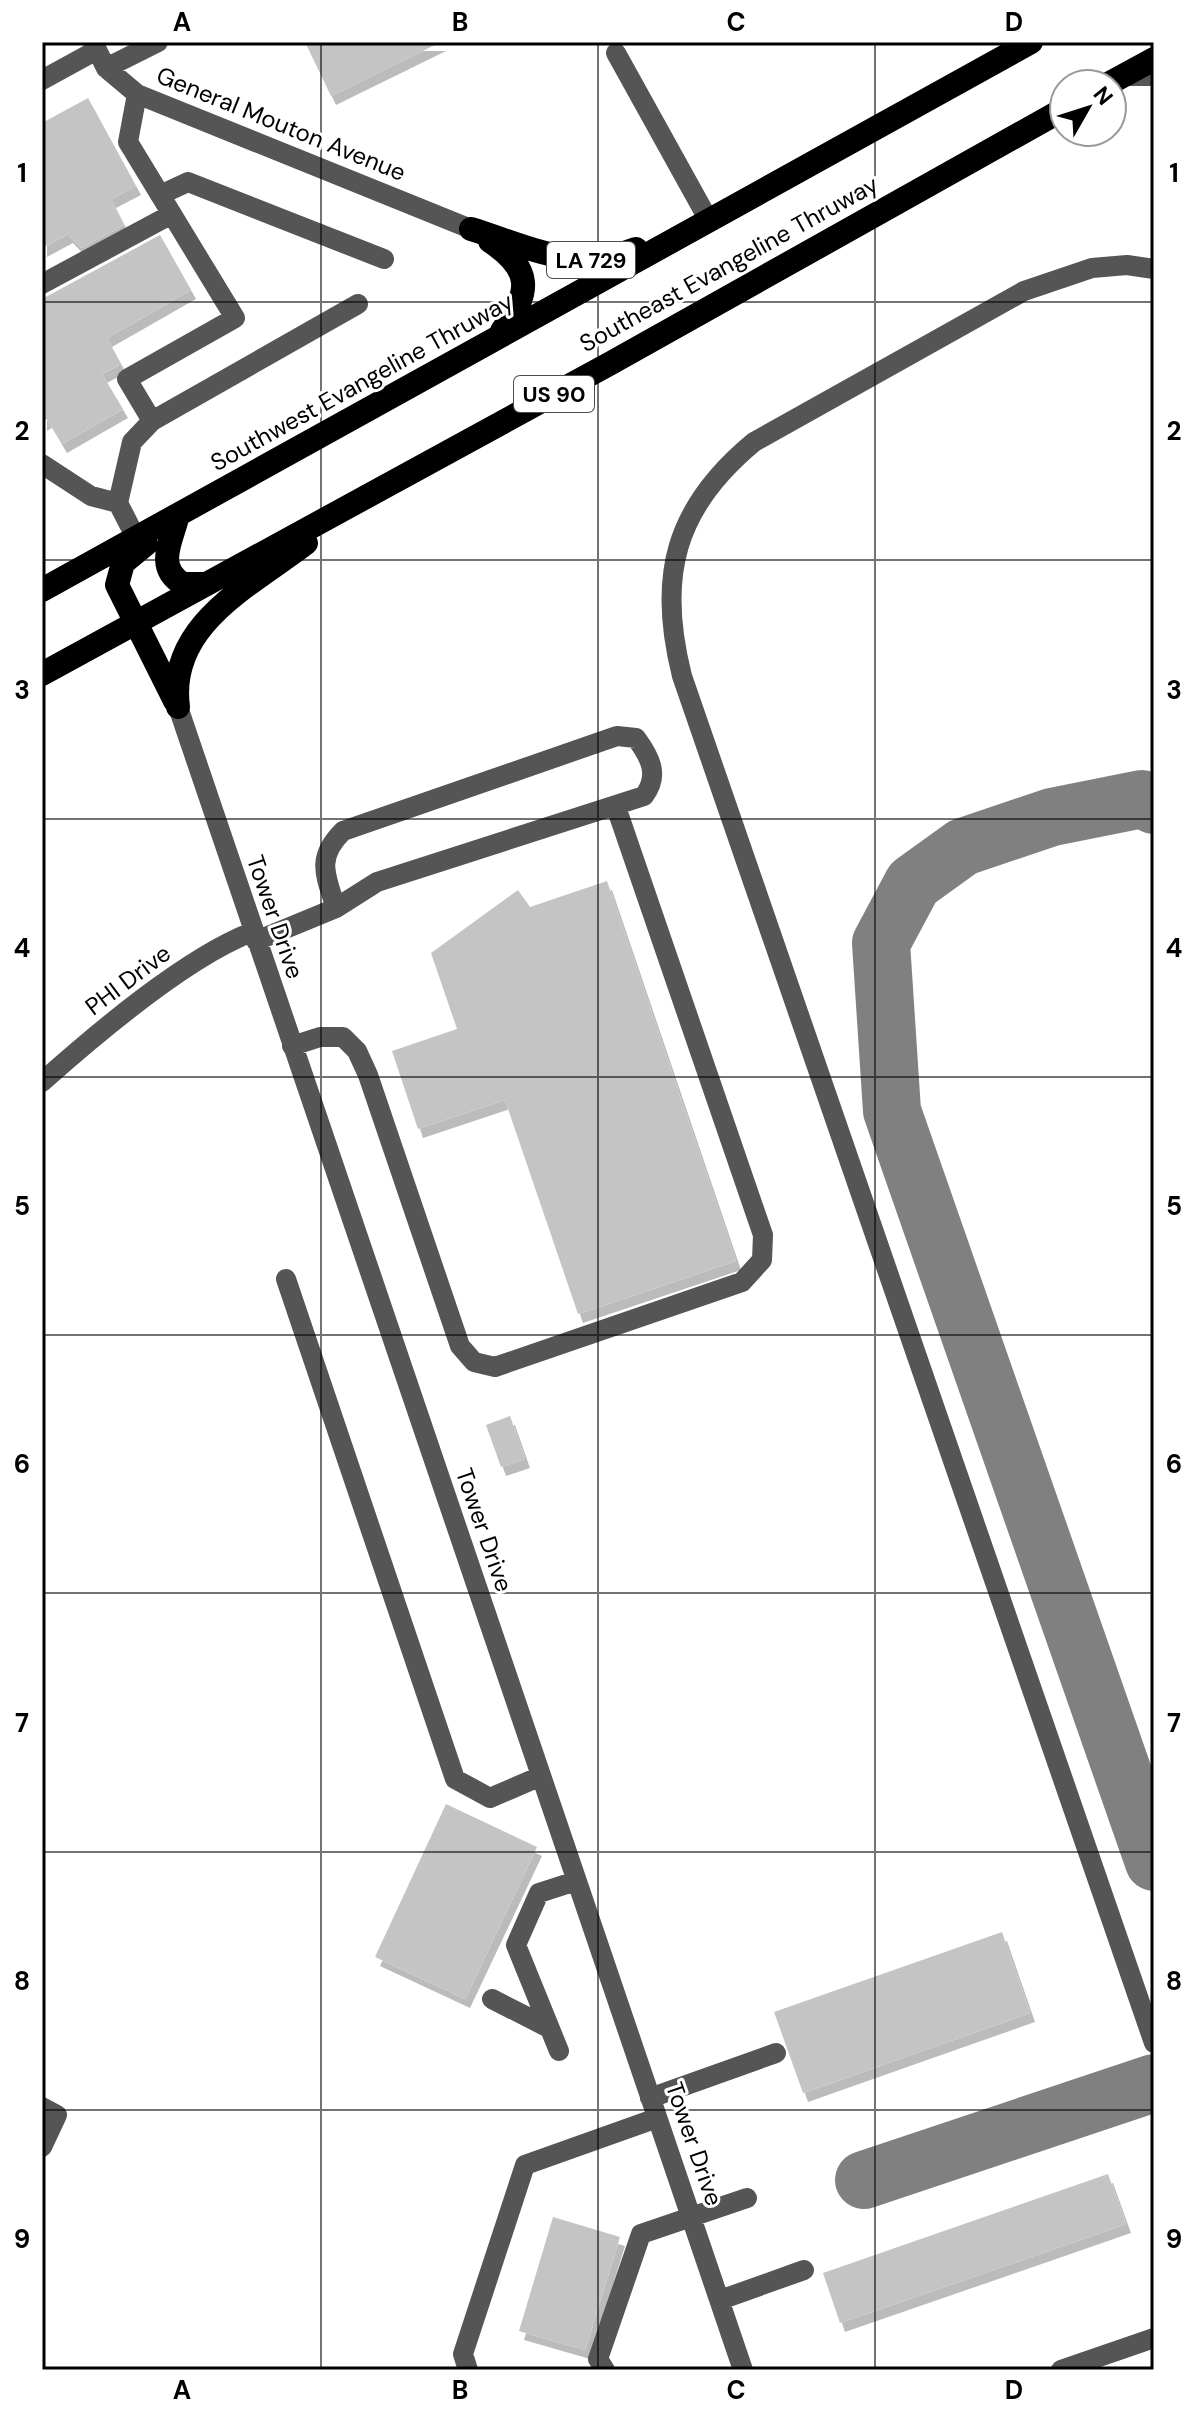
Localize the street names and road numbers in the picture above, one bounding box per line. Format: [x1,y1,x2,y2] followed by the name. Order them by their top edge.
[152,59,410,188] street label: General Mouton Avenue
[574,168,884,359] street label: Southeast Evangeline Thruway
[547,242,635,278] road number: LA 729
[205,285,519,478] street label: Southwest Evangeline Thruway
[514,376,594,412] road number: US 90
[240,851,311,983] street label: Tower Drive
[79,937,177,1022] street label: PHI Drive
[449,1464,520,1596] street label: Tower Drive
[659,2078,730,2210] street label: Tower Drive

